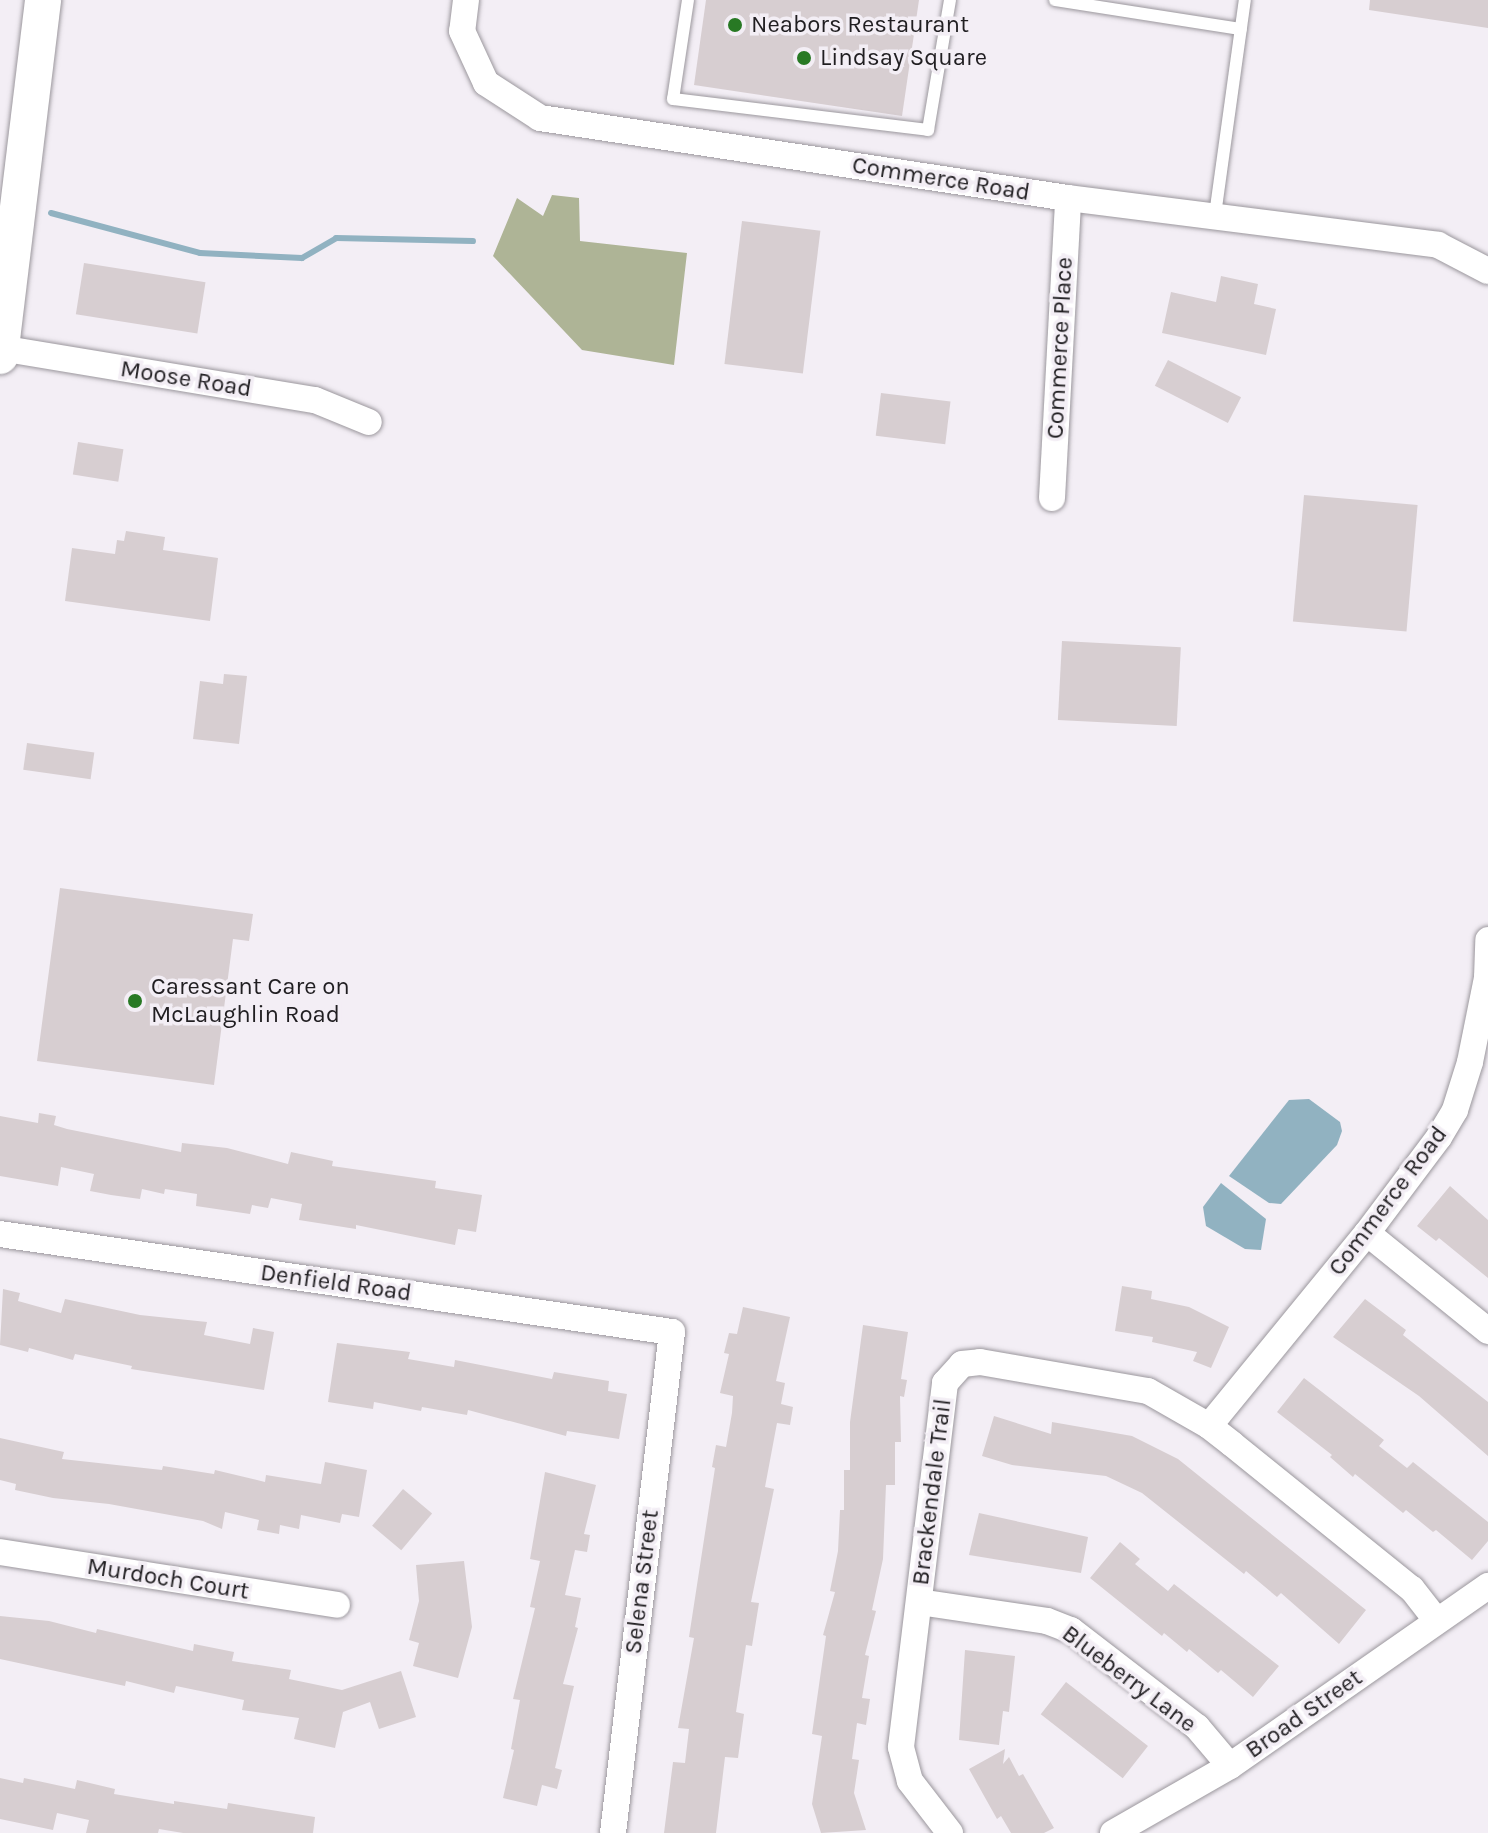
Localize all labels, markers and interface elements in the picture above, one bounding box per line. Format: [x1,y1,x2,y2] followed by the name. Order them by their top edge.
[751,11,969,39] place label: Neabors Restaurant
[726,16,744,34] marker: Neabors Restaurant
[820,44,987,72] place label: Lindsay Square
[795,49,813,67] marker: Lindsay Square
[850,151,1032,207] street label: Commerce Road
[1041,256,1079,440] street label: Commerce Place
[118,354,254,404] street label: Moose Road
[151,973,350,1029] place label: Caressant Care on McLaughlin Road
[126,992,144,1010] marker: Caressant Care on McLaughlin Road
[1323,1121,1453,1281] street label: Commerce Road
[259,1258,413,1308] street label: Denfield Road
[906,1397,958,1587] street label: Brackendale Trail
[619,1508,665,1656] street label: Selena Street
[85,1552,251,1606] street label: Murdoch Court
[1056,1619,1202,1739] street label: Blueberry Lane
[1240,1663,1368,1765] street label: Broad Street

